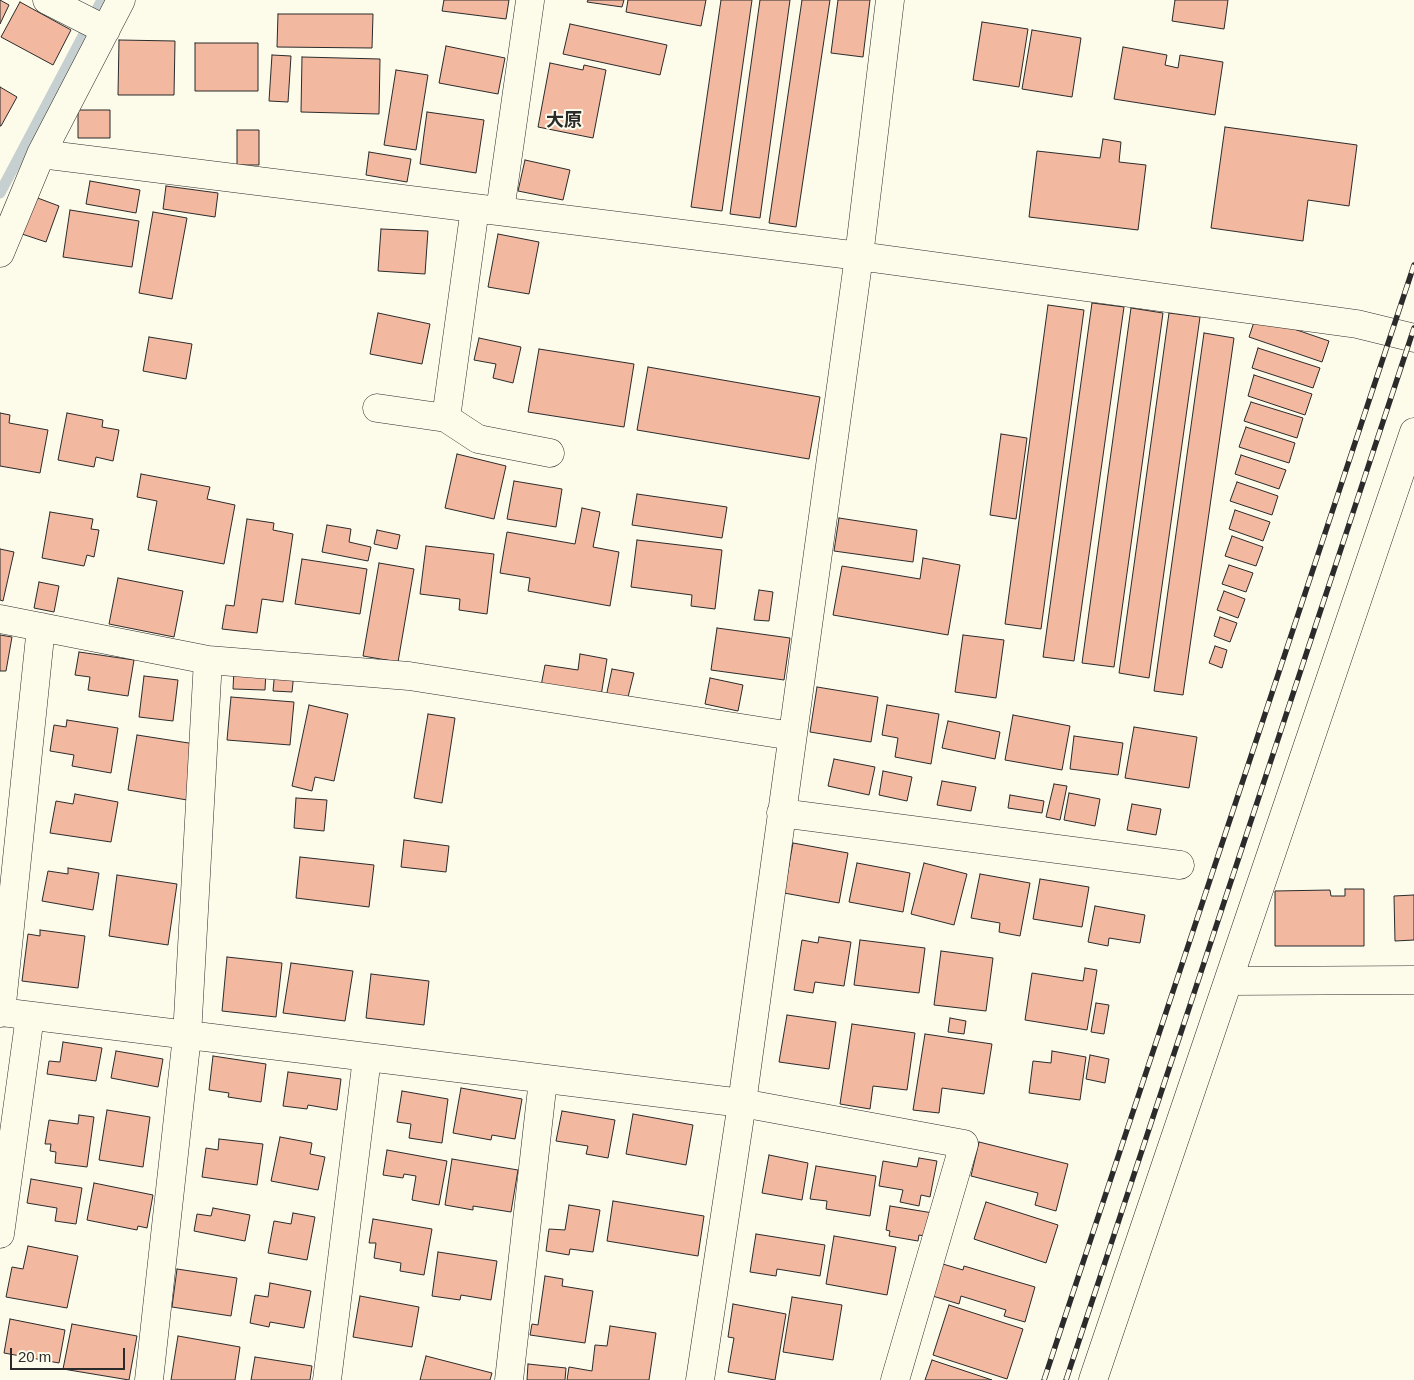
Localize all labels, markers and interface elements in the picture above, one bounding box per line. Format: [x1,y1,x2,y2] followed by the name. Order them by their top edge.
[546,110,582,132] district label: 大原
[12,1338,128,1370] scale bar
[18,1348,51,1365] text: 20 m

